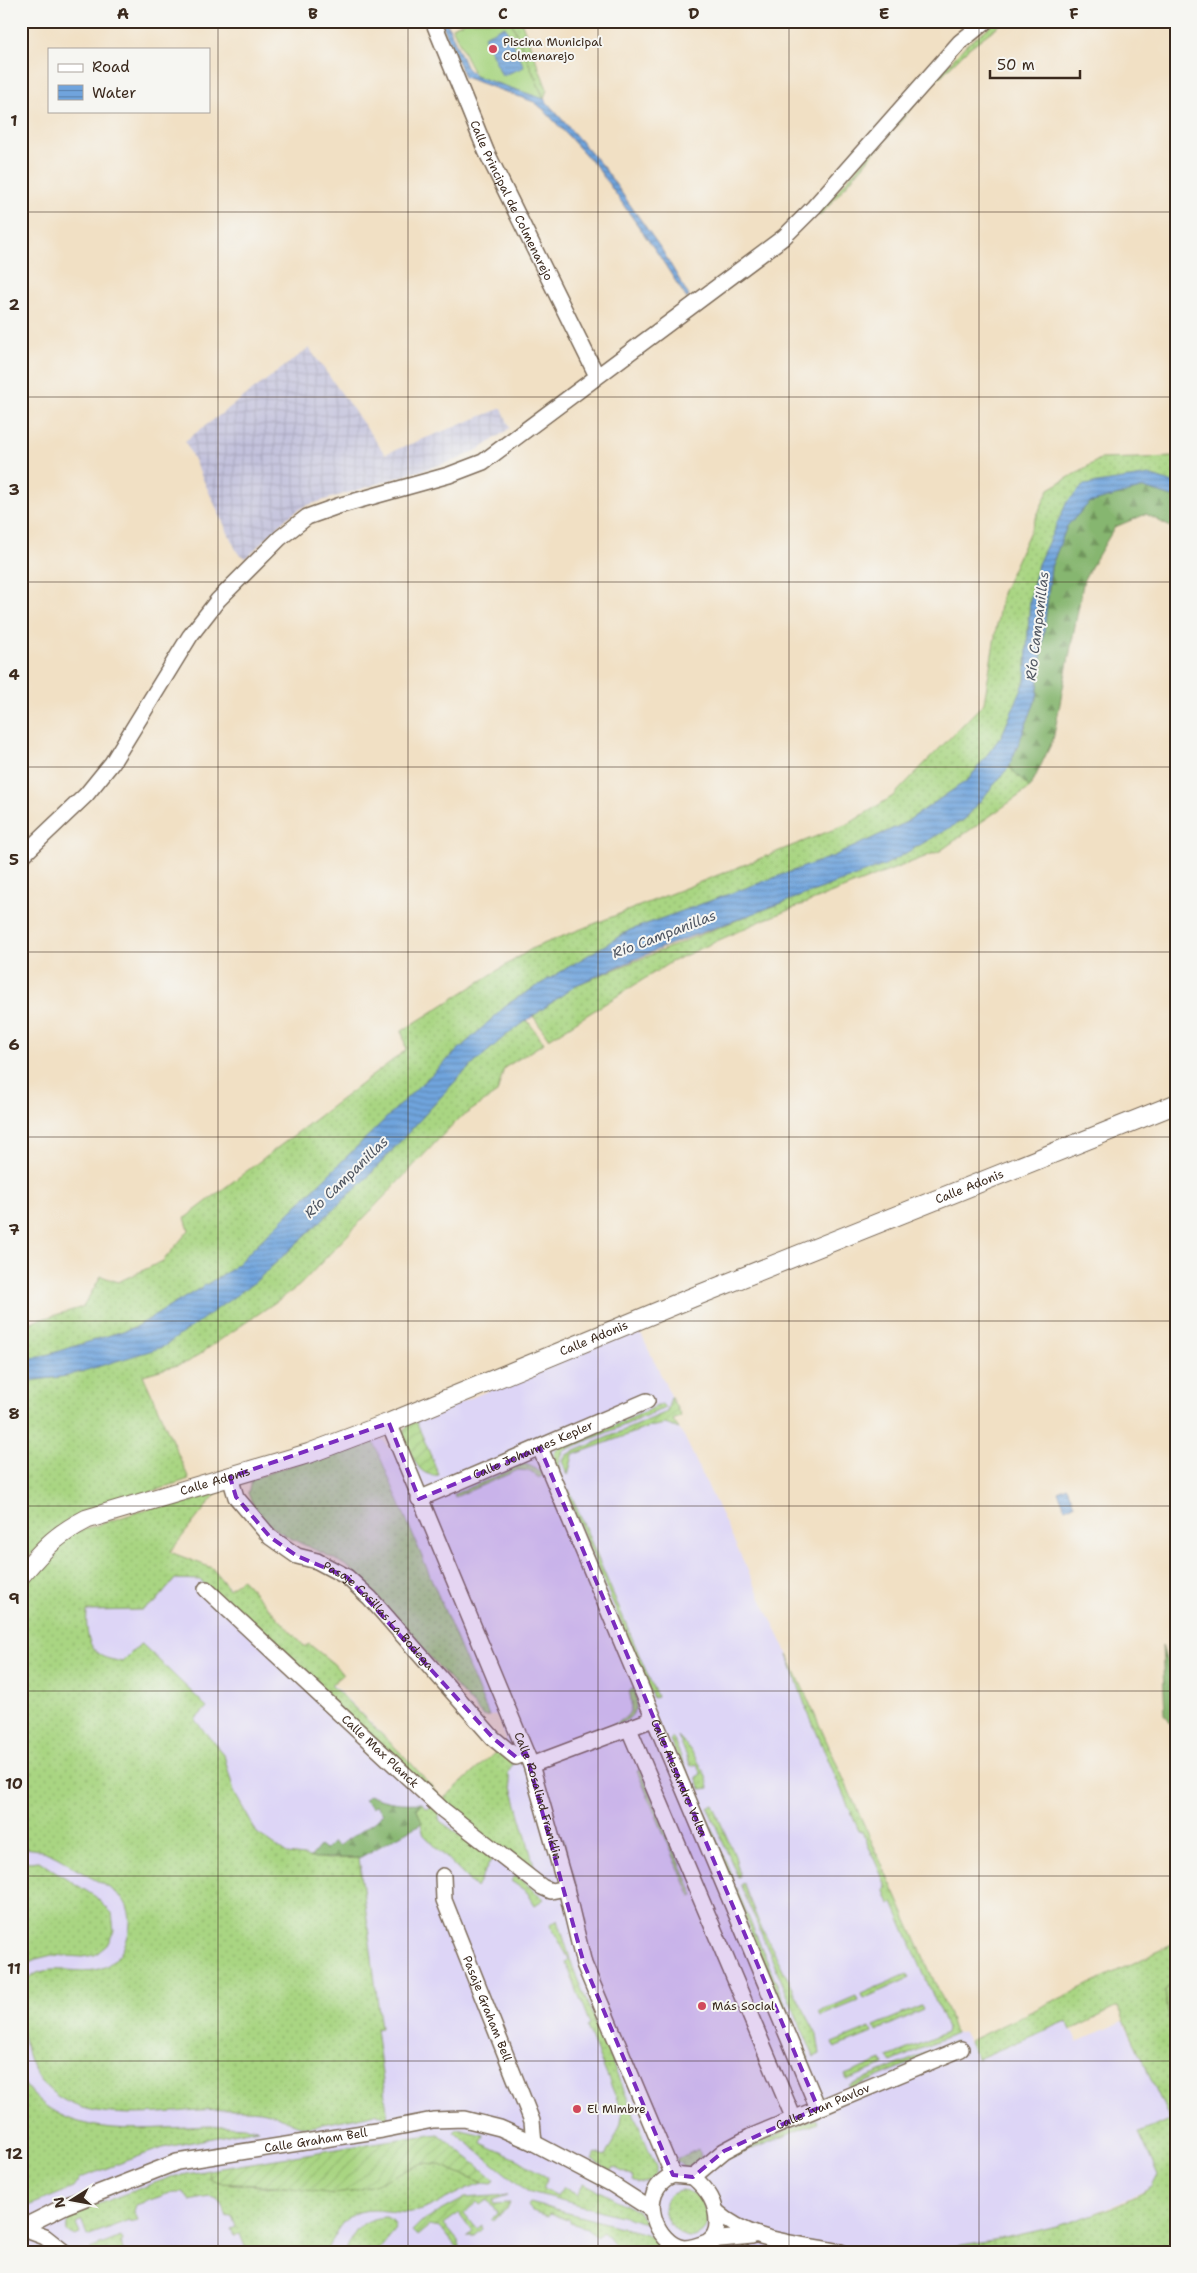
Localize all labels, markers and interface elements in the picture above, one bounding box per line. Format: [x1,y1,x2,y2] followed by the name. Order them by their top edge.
[117,3,129,24] text: A
[308,3,318,24] text: B
[498,3,508,24] text: C
[688,3,700,24] text: D
[879,3,889,24] text: E
[1069,3,1079,24] text: F
[503,34,603,64] place label: Piscina Municipal Colmenarejo
[487,43,499,55] marker: Piscina Municipal Colmenarejo
[48,48,210,112] legend
[990,48,1080,80] scale bar
[997,55,1035,75] text: 50 m
[92,57,130,77] text: Road
[92,83,136,103] text: Water
[10,110,18,131] text: 1
[466,118,557,283] street label: Calle Principal de Colmenarejo
[8,294,20,315] text: 2
[8,479,20,500] text: 3
[1021,570,1053,682] water label: Río Campanillas
[8,664,20,685] text: 4
[9,849,19,870] text: 5
[610,906,719,962] water label: Río Campanillas
[8,1034,20,1055] text: 6
[300,1132,392,1222] water label: Río Campanillas
[933,1166,1006,1208] street label: Calle Adonis
[8,1219,20,1240] text: 7
[557,1317,630,1359] street label: Calle Adonis
[8,1403,20,1424] text: 8
[470,1417,596,1483] street label: Calle Johannes Kepler
[178,1463,252,1499] street label: Calle Adonis
[320,1558,438,1674] street label: Pasaje Casillas La Bodega
[8,1588,20,1609] text: 9
[338,1711,422,1791] street label: Calle Max Planck
[647,1717,711,1840] street label: Calle Alesandro Volta
[510,1730,566,1862] street label: Calle Rosalind Franklin
[5,1773,23,1794] text: 10
[459,1953,516,2064] street label: Pasaje Graham Bell
[7,1958,21,1979] text: 11
[712,1998,775,2014] place label: Más Social
[696,2000,708,2012] marker: Más Social
[773,2080,873,2133] street label: Calle Ivan Pavlov
[587,2101,646,2117] place label: El Mimbre
[571,2103,583,2115] marker: El Mimbre
[263,2124,369,2156] street label: Calle Graham Bell
[5,2143,23,2164] text: 12
[48,2176,98,2226] north arrow
[49,2195,69,2210] text: N

